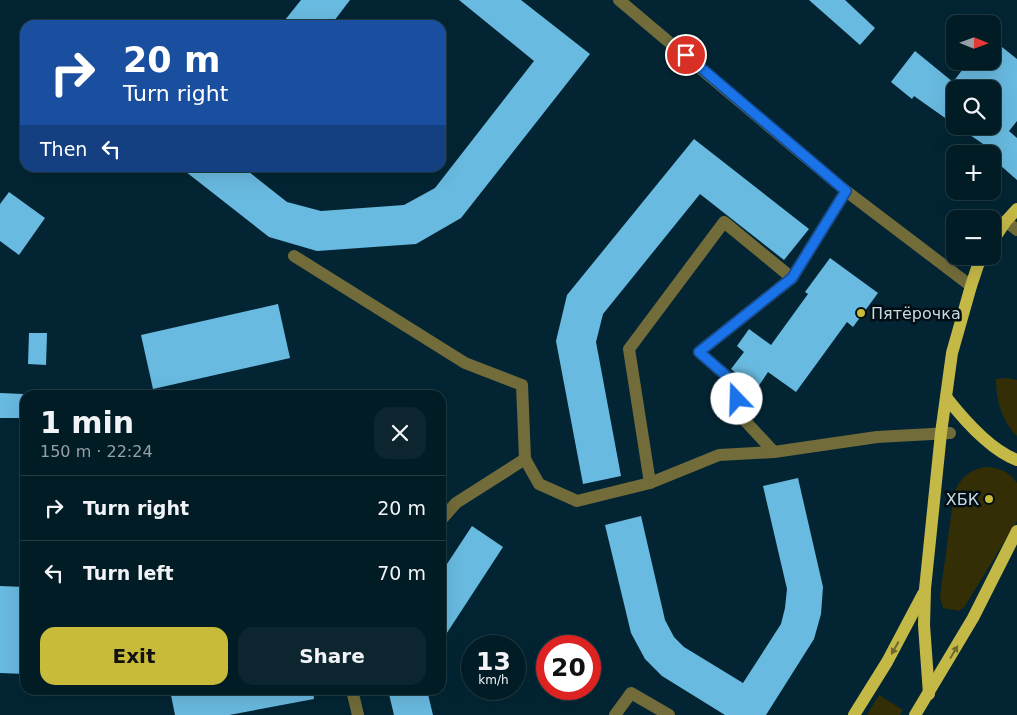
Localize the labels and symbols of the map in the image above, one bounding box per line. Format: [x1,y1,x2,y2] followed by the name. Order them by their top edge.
[946,15,1001,70] north arrow
[665,34,707,76] pin
[871,304,961,323] place label: Пятёрочка
[855,307,867,319] marker: Пятёрочка
[710,372,762,424] position arrow
[946,490,980,509] place label: ХБК
[983,493,995,505] marker: ХБК
[536,635,601,700] speed limit sign: 20
[891,641,899,656] one-way arrow
[949,645,958,658] one-way arrow

